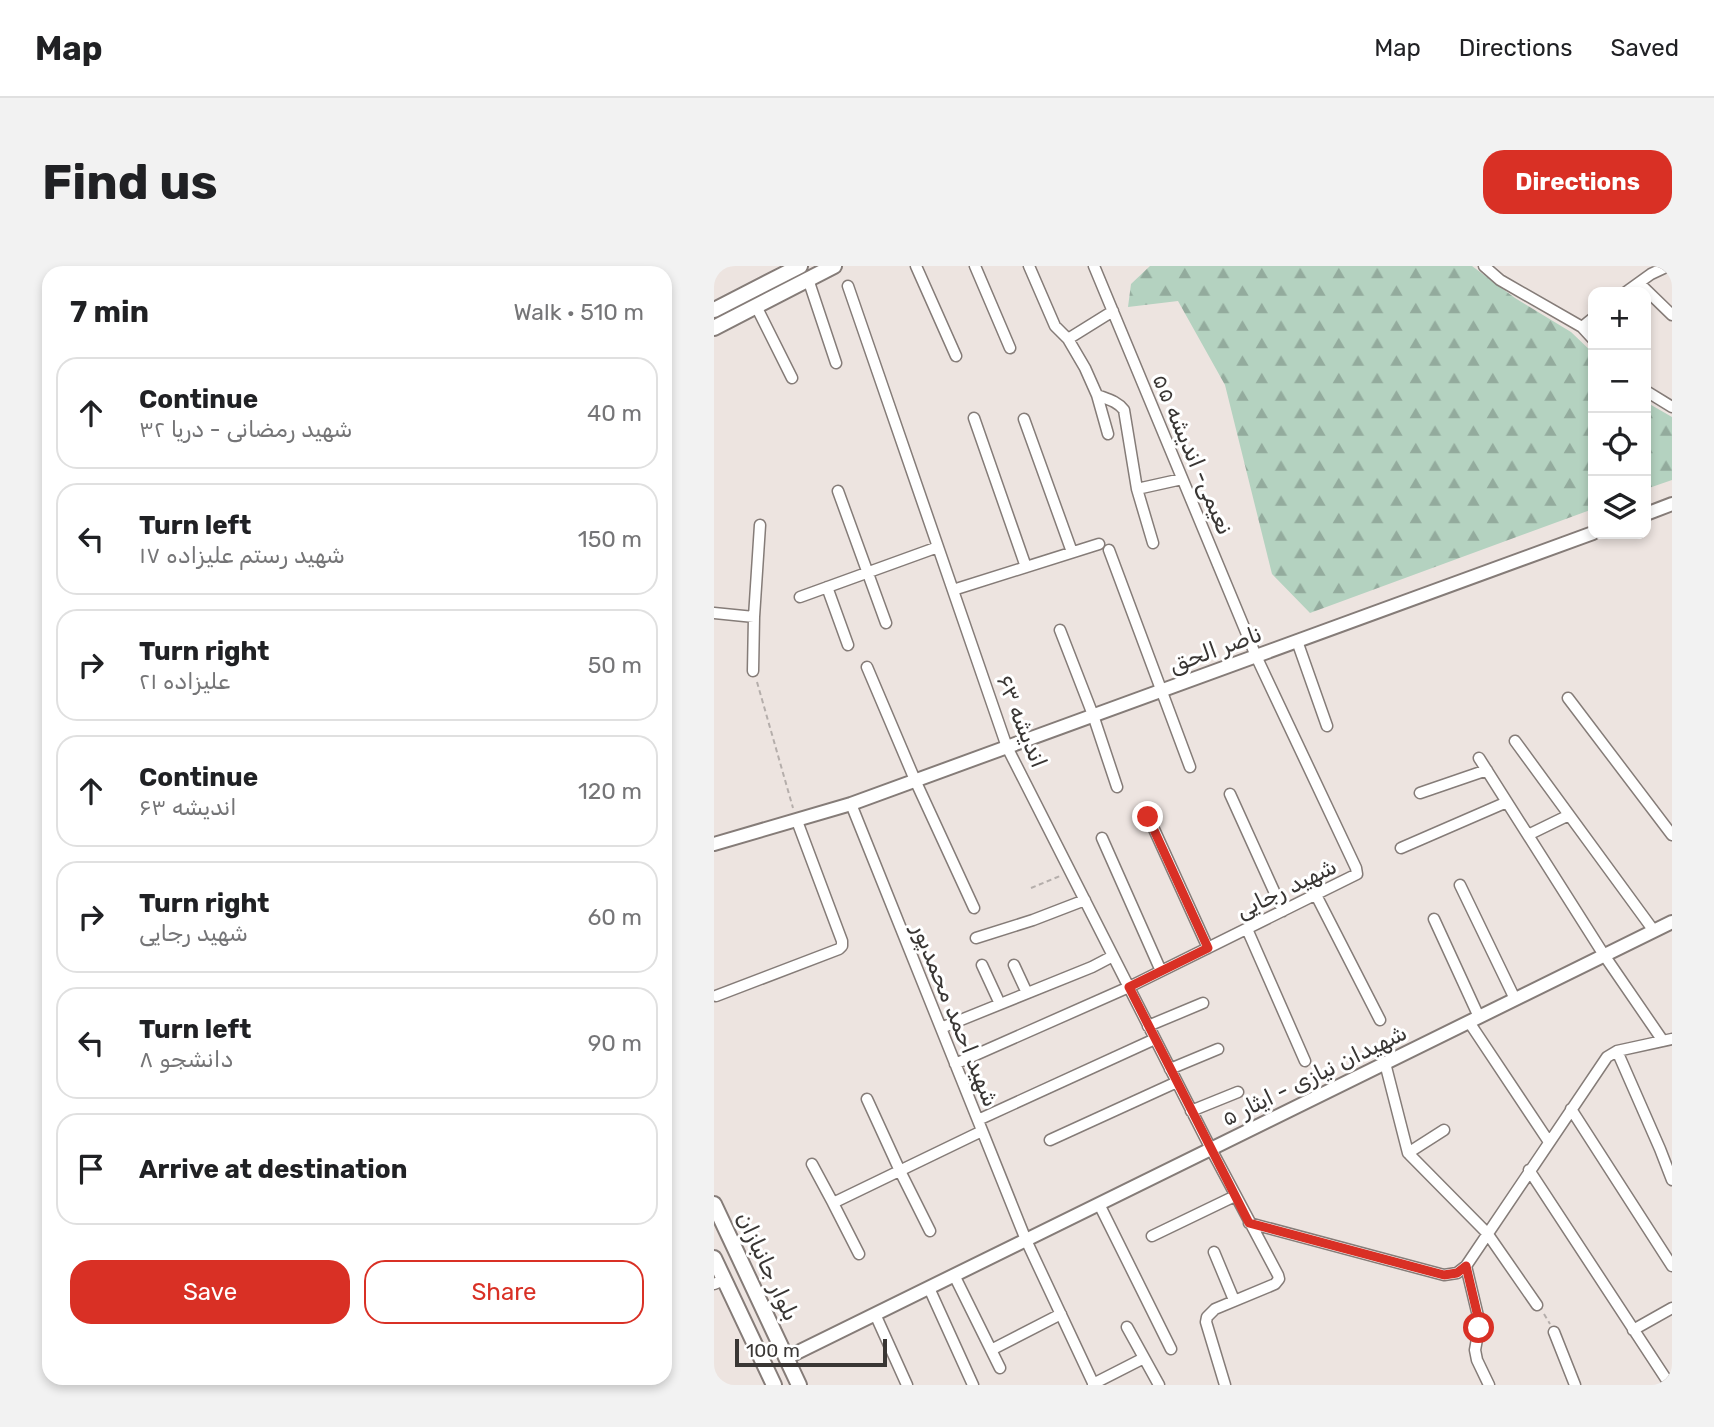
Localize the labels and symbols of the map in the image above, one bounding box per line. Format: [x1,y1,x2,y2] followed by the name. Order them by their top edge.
[1146,369,1240,539] street label: نعیمی- اندیشه ۵۵
[1165,619,1265,679] street label: ناصر الحق
[991,670,1053,772] street label: اندیشه ۶۳
[1132,801,1163,832] route end
[1231,852,1341,924] street label: شهید رجایی
[904,917,1006,1111] street label: شهید احمد محمدپور
[1217,1018,1411,1132] street label: شهیدان نیازی - ایثار ۵
[730,1207,806,1325] street label: بلوار جانبازان
[1463,1312,1494,1343] route start
[735,1336,887,1368] scale bar

